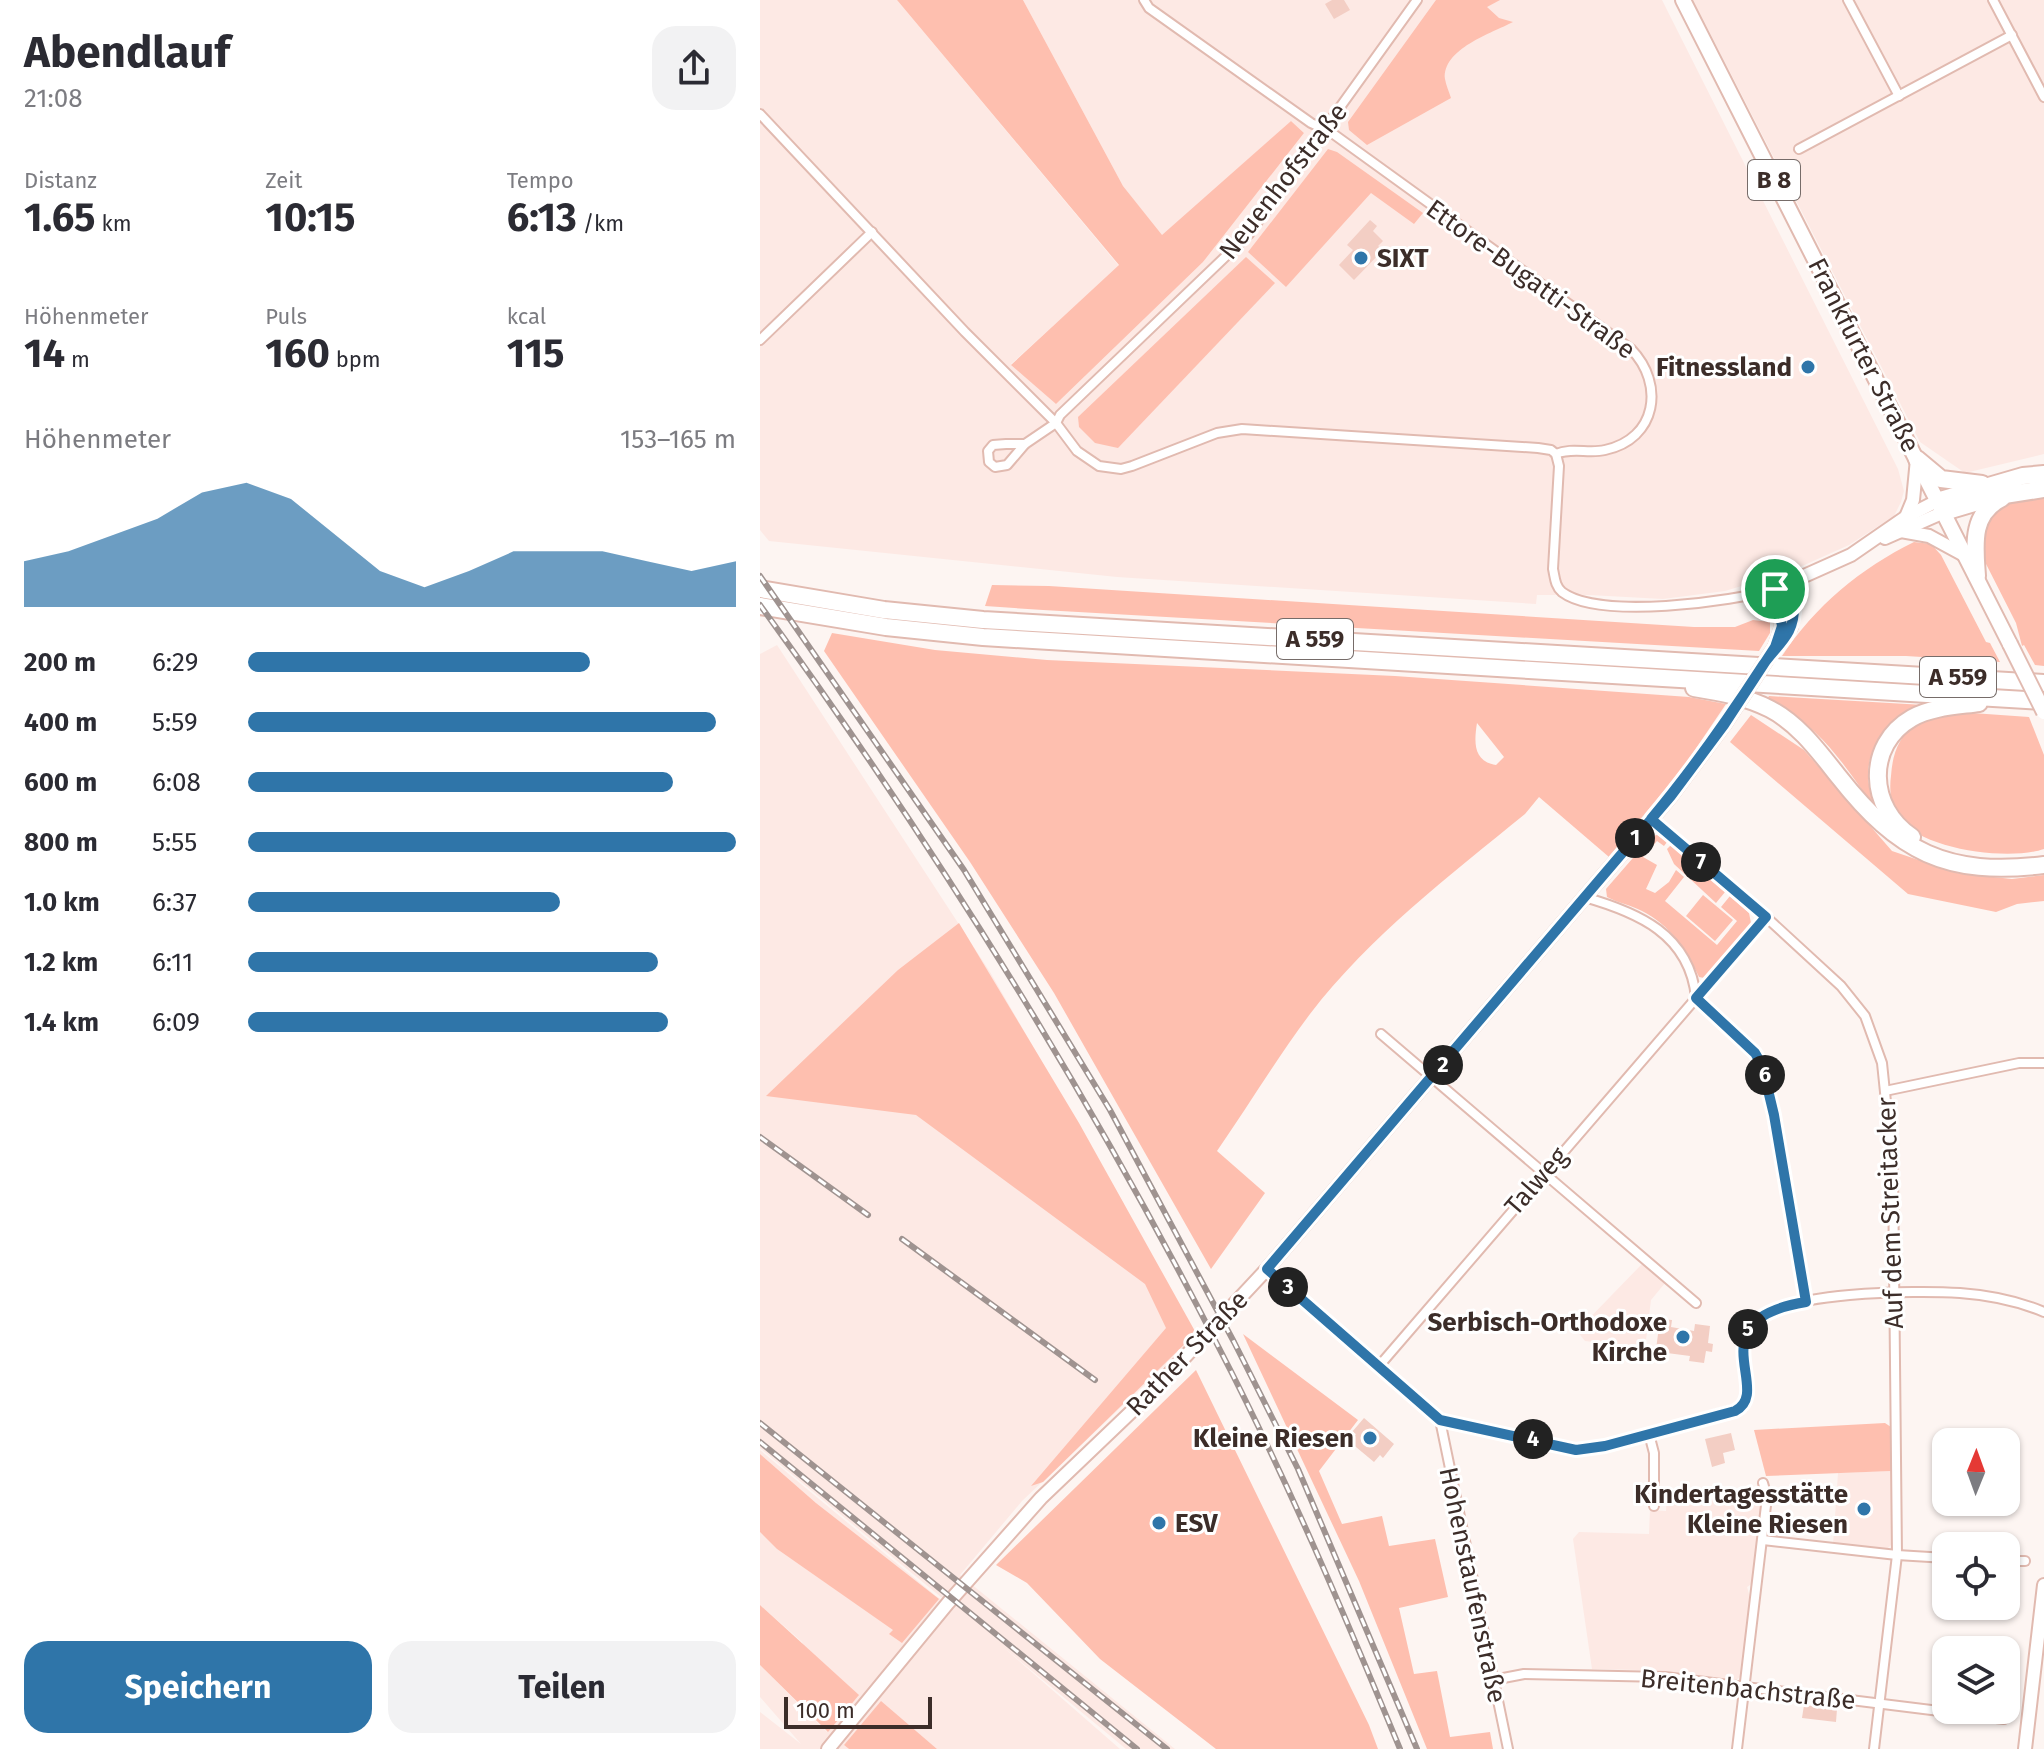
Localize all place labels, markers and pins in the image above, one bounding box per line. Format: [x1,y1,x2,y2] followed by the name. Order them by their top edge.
[1377,243,1430,274] place label: SIXT
[1352,249,1370,267] marker: SIXT
[1656,352,1792,383] place label: Fitnessland
[1799,358,1817,376] marker: Fitnessland
[1741,555,1809,623] pin
[1615,818,1655,858] pin: 1
[1681,842,1721,882] pin: 7
[1423,1045,1463,1085] pin: 2
[1745,1055,1785,1095] pin: 6
[1268,1267,1308,1307] pin: 3
[1428,1307,1667,1368] place label: Serbisch-Orthodoxe Kirche
[1728,1309,1768,1349] pin: 5
[1674,1328,1692,1346] marker: Serbisch-Orthodoxe Kirche
[1513,1419,1553,1459] pin: 4
[1193,1423,1354,1454] place label: Kleine Riesen
[1361,1429,1379,1447] marker: Kleine Riesen
[1634,1479,1848,1540] place label: Kindertagesstätte Kleine Riesen
[1855,1500,1873,1518] marker: Kindertagesstätte Kleine Riesen
[1175,1508,1219,1539] place label: ESV
[1150,1514,1168,1532] marker: ESV

